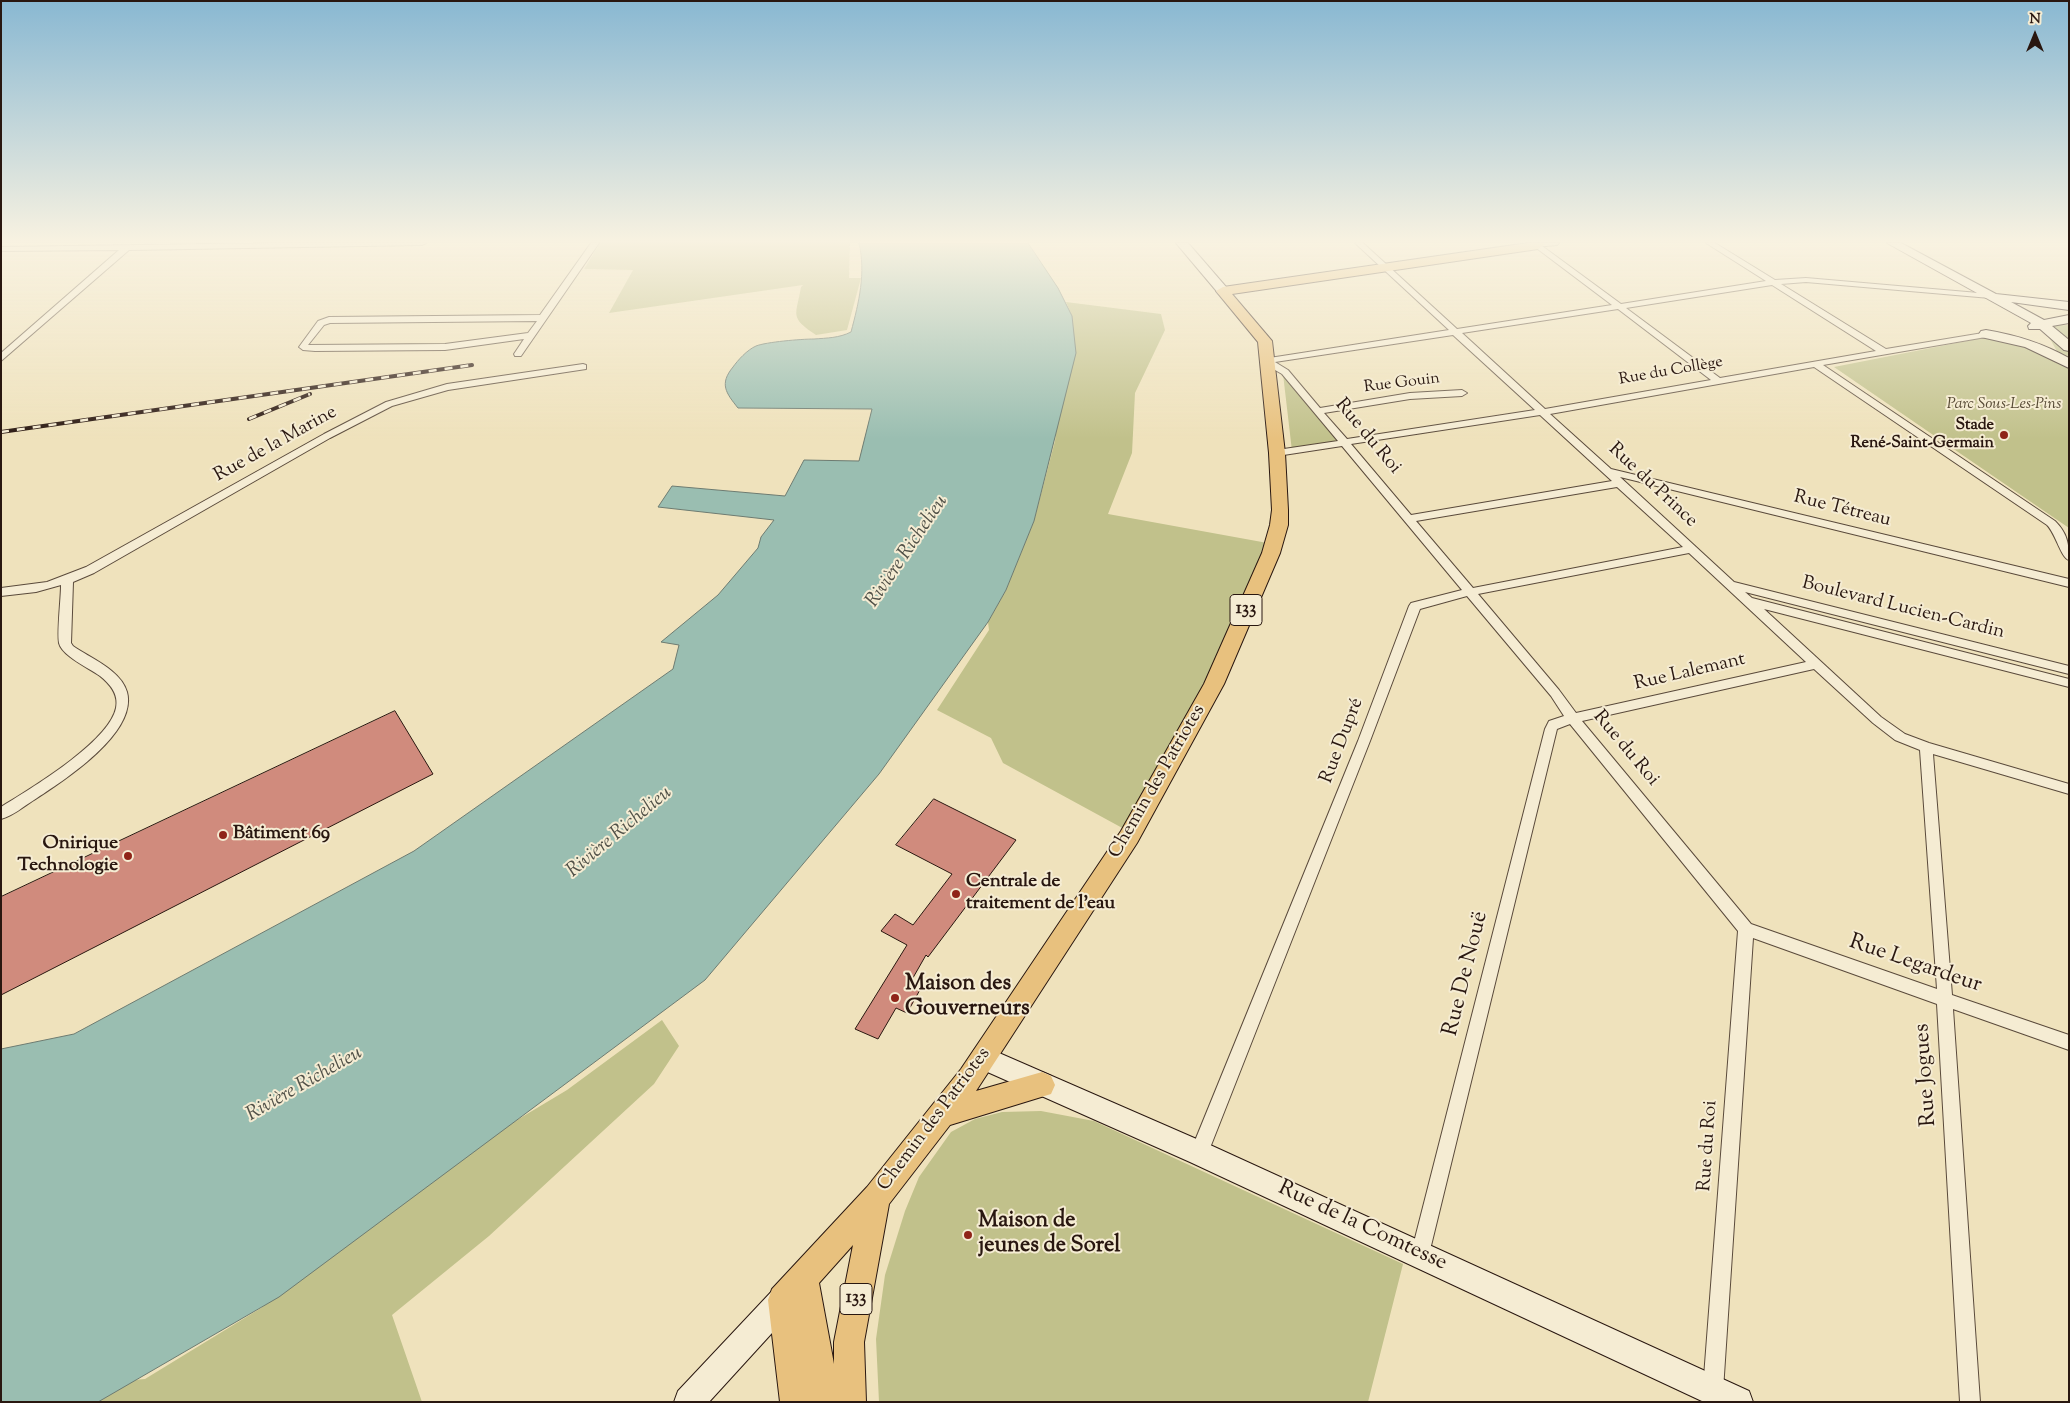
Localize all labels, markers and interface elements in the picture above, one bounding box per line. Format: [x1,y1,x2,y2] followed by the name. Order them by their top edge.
[2010,10,2060,60] north arrow
[2029,10,2041,30] text: N
[1618,353,1724,391] street label: Rue du Collège
[1363,370,1441,398] street label: Rue Gouin
[1329,395,1405,479] street label: Rue du Roi
[1947,395,2061,415] park label: Parc Sous-Les-Pins
[211,402,341,488] street label: Rue de la Marine
[1851,416,1994,454] place label: Stade René-Saint-Germain
[1998,429,2010,441] marker: Stade René-Saint-Germain
[1603,439,1701,533] street label: Rue du Prince
[1791,487,1893,533] street label: Rue Tétreau
[862,491,954,613] water label: Rivière Richelieu
[1799,573,2007,645] street label: Boulevard Lucien-Cardin
[1230,594,1262,626] road number: 133
[1632,649,1748,697] street label: Rue Lalemant
[1316,695,1370,787] street label: Rue Dupré
[1105,701,1211,863] street label: Chemin des Patriotes
[1587,707,1663,791] street label: Rue du Roi
[563,782,677,884] water label: Rivière Richelieu
[233,824,330,846] place label: Bâtiment 69
[217,829,229,841] marker: Bâtiment 69
[18,834,118,878] place label: Onirique Technologie
[122,850,134,862] marker: Onirique Technologie
[966,872,1115,916] place label: Centrale de traitement de l'eau
[950,888,962,900] marker: Centrale de traitement de l'eau
[1439,909,1495,1039] street label: Rue De Nouë
[1845,930,1985,1000] street label: Rue Legardeur
[905,972,1030,1024] place label: Maison des Gouverneurs
[889,992,901,1004] marker: Maison des Gouverneurs
[1910,1022,1944,1128] street label: Rue Jogues
[243,1042,367,1128] water label: Rivière Richelieu
[874,1044,996,1196] street label: Chemin des Patriotes
[1694,1100,1724,1192] street label: Rue du Roi
[1273,1176,1451,1278] street label: Rue de la Comtesse
[978,1209,1120,1260] place label: Maison de jeunes de Sorel
[962,1229,974,1241] marker: Maison de jeunes de Sorel
[840,1284,872,1315] road number: 133

